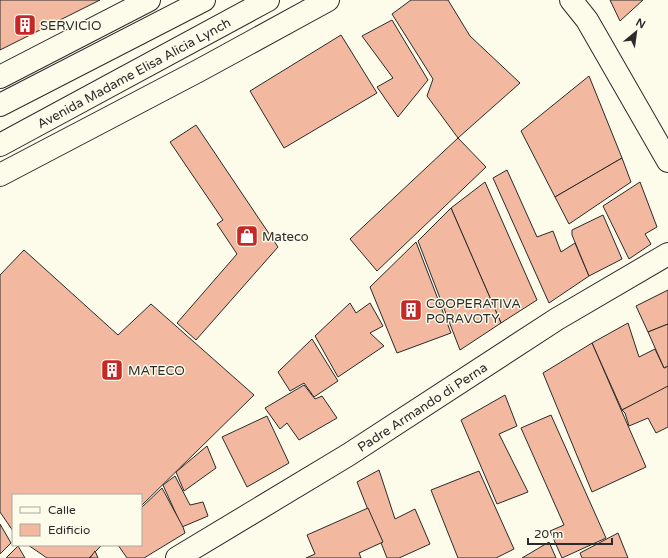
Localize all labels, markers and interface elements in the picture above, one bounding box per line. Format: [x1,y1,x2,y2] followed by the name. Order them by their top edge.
[12,12,38,38] building icon: SERVICIO
[616,12,656,52] north arrow
[35,15,234,132] street label: Avenida Madame Elisa Alicia Lynch
[634,16,648,32] text: N
[40,18,102,34] place label: SERVICIO
[234,223,260,249] shop icon: Mateco
[262,229,309,245] place label: Mateco
[426,296,521,327] place label: COOPERATIVA PORAVOTY
[398,297,424,323] building icon: COOPERATIVA PORAVOTY
[99,357,125,383] building icon: MATECO
[355,360,491,456] street label: Padre Armando di Perna
[128,363,185,379] place label: MATECO
[12,494,142,546] legend
[48,503,76,517] text: Calle
[528,520,612,546] scale bar
[48,523,90,537] text: Edificio
[534,527,563,541] text: 20 m

